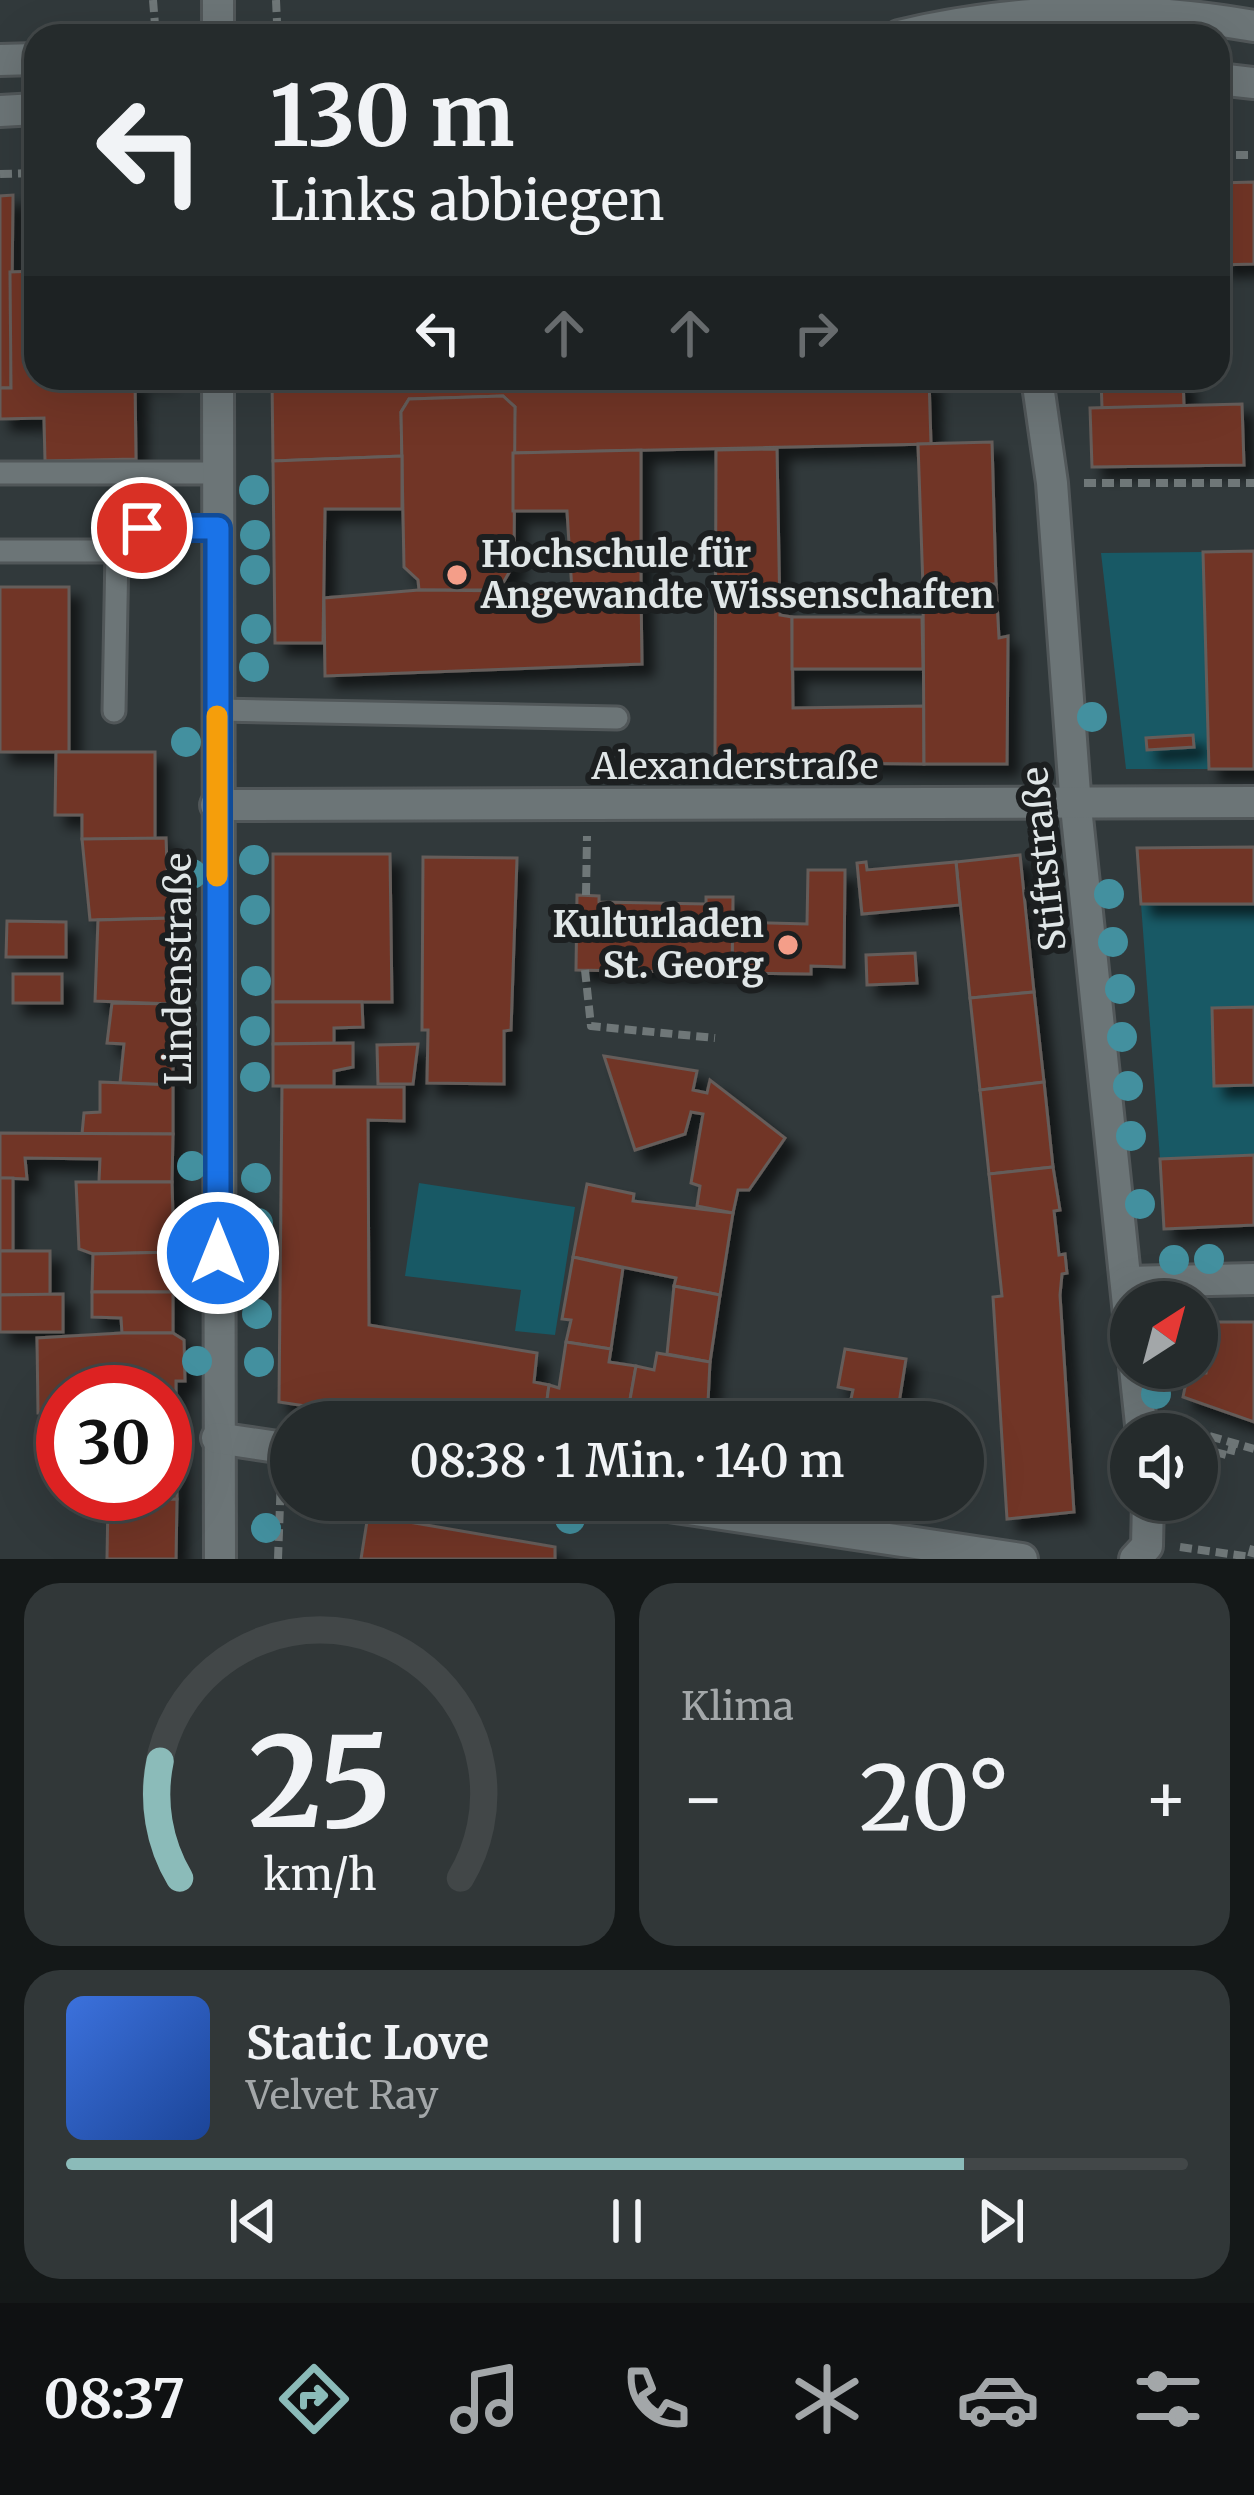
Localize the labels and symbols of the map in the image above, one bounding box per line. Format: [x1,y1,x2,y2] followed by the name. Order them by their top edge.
[91,477,193,579] pin
[480,532,994,618] place label: Hochschule für Angewandte Wissenschaften
[444,562,470,588] marker: Hochschule für Angewandte Wissenschaften
[591,744,878,789] street label: Alexanderstraße
[1012,765,1076,953] street label: Stiftstraße
[156,853,201,1085] street label: Lindenstraße
[553,902,764,988] place label: Kulturladen St. Georg
[775,932,801,958] marker: Kulturladen St. Georg
[155,1190,281,1316] position arrow
[1110,1281,1218,1389] north arrow
[36,1365,192,1521] speed limit sign: 30

